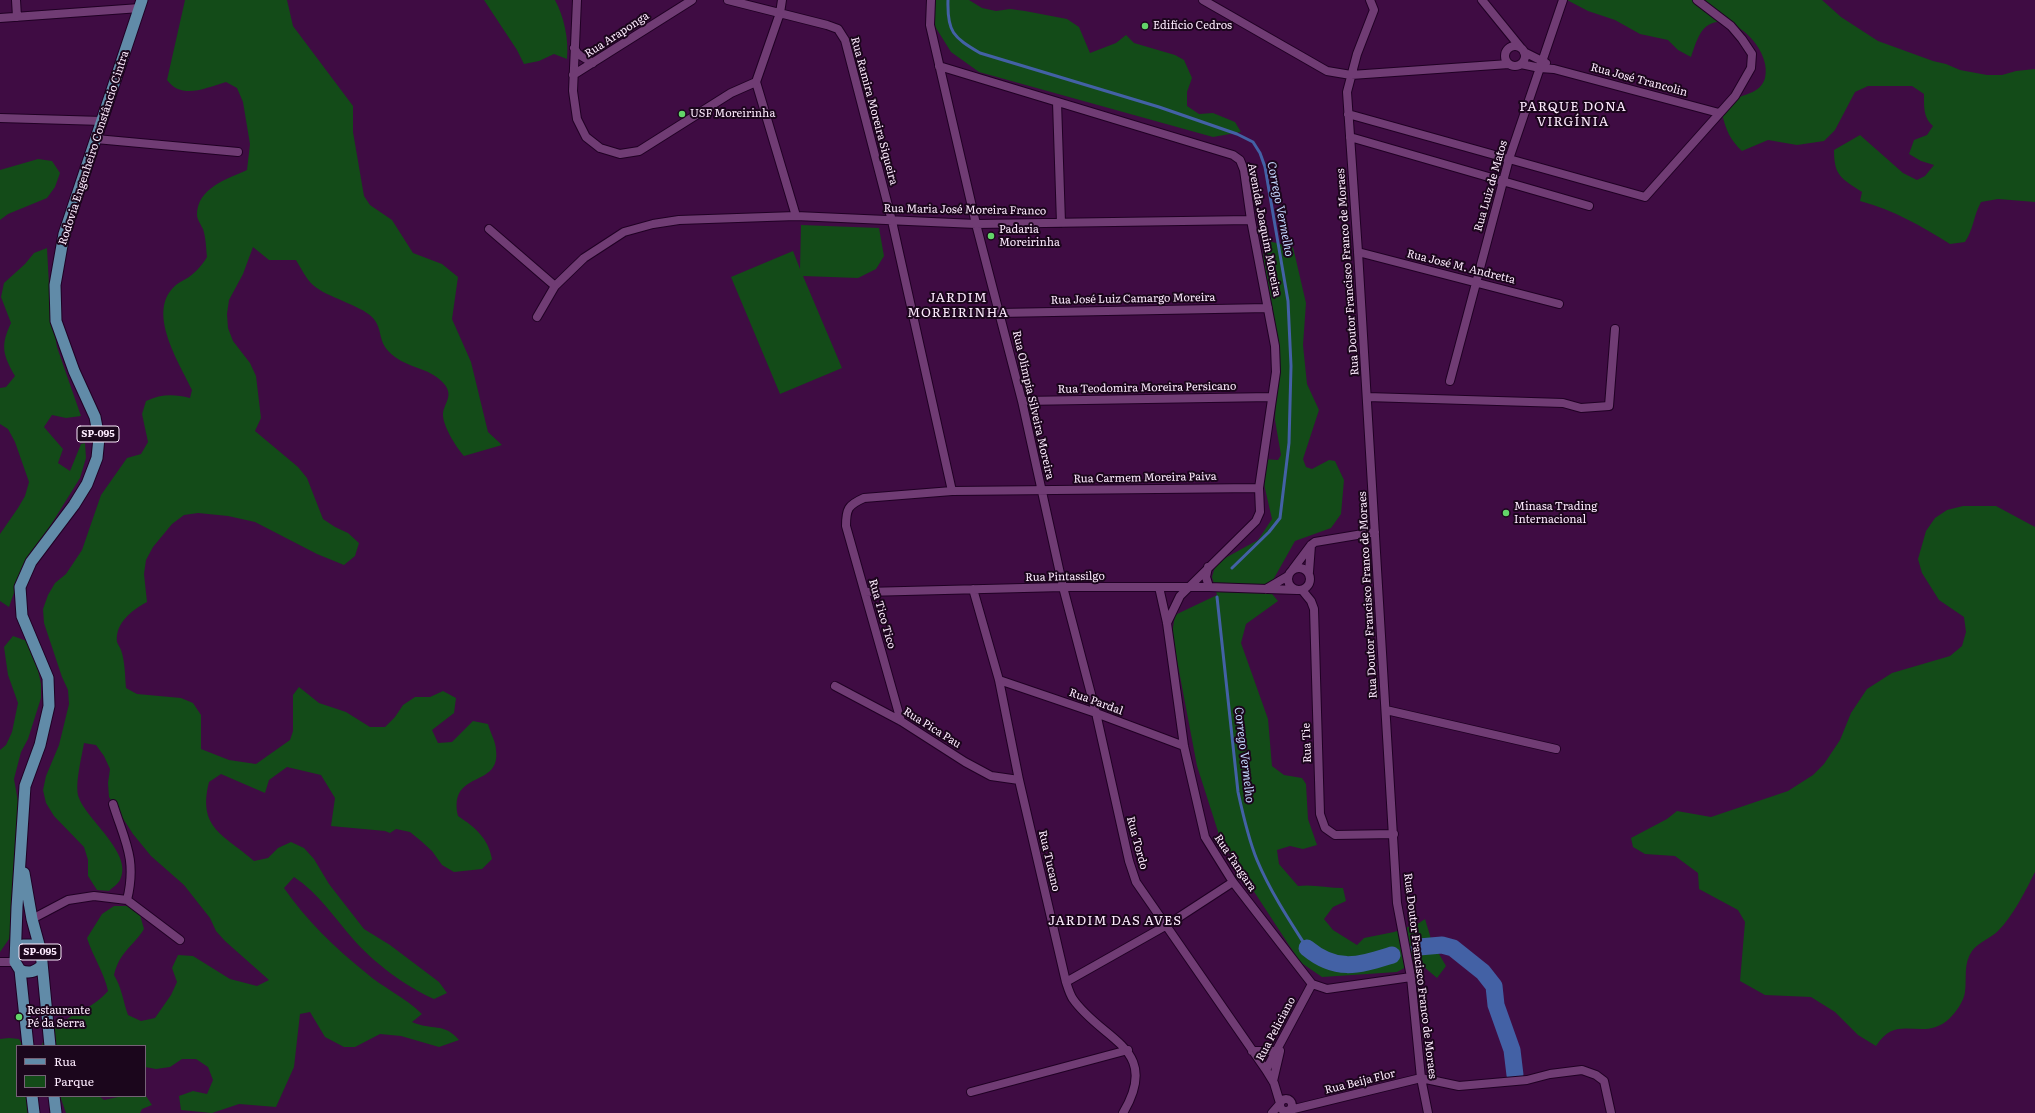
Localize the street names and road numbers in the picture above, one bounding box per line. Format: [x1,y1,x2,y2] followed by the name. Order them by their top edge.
[582,9,652,61] street label: Rua Araponga
[848,35,900,187] street label: Rua Ramira Moreira Siqueira
[56,49,132,247] street label: Rodovia Engenheiro Constâncio Cintra
[1589,61,1689,99] street label: Rua José Trancolin
[1472,139,1510,233] street label: Rua Luiz de Matos
[1245,162,1283,298] street label: Avenida Joaquim Moreira
[1334,168,1362,376] street label: Rua Doutor Francisco Franco de Moraes
[884,202,1046,218] street label: Rua Maria José Moreira Franco
[1405,247,1517,287] street label: Rua José M. Andretta
[1050,291,1216,307] street label: Rua José Luiz Camargo Moreira
[1009,329,1057,481] street label: Rua Olímpia Silveira Moreira
[1058,380,1236,396] street label: Rua Teodomira Moreira Persicano
[77,426,119,442] road number: SP-095
[1073,470,1217,486] street label: Rua Carmem Moreira Paiva
[1356,491,1380,699] street label: Rua Doutor Francisco Franco de Moraes
[1025,570,1105,584] street label: Rua Pintassilgo
[866,578,898,650] street label: Rua Tico Tico
[1067,686,1125,718] street label: Rua Pardal
[901,705,963,751] street label: Rua Pica Pau
[1300,723,1314,763] street label: Rua Tie
[1124,815,1150,871] street label: Rua Tordo
[1036,829,1062,893] street label: Rua Tucano
[1211,832,1259,894] street label: Rua Tangara
[1401,872,1439,1080] street label: Rua Doutor Francisco Franco de Moraes
[19,944,61,960] road number: SP-095
[1254,995,1298,1063] street label: Rua Peliciano
[1323,1067,1397,1097] street label: Rua Beija Flor

